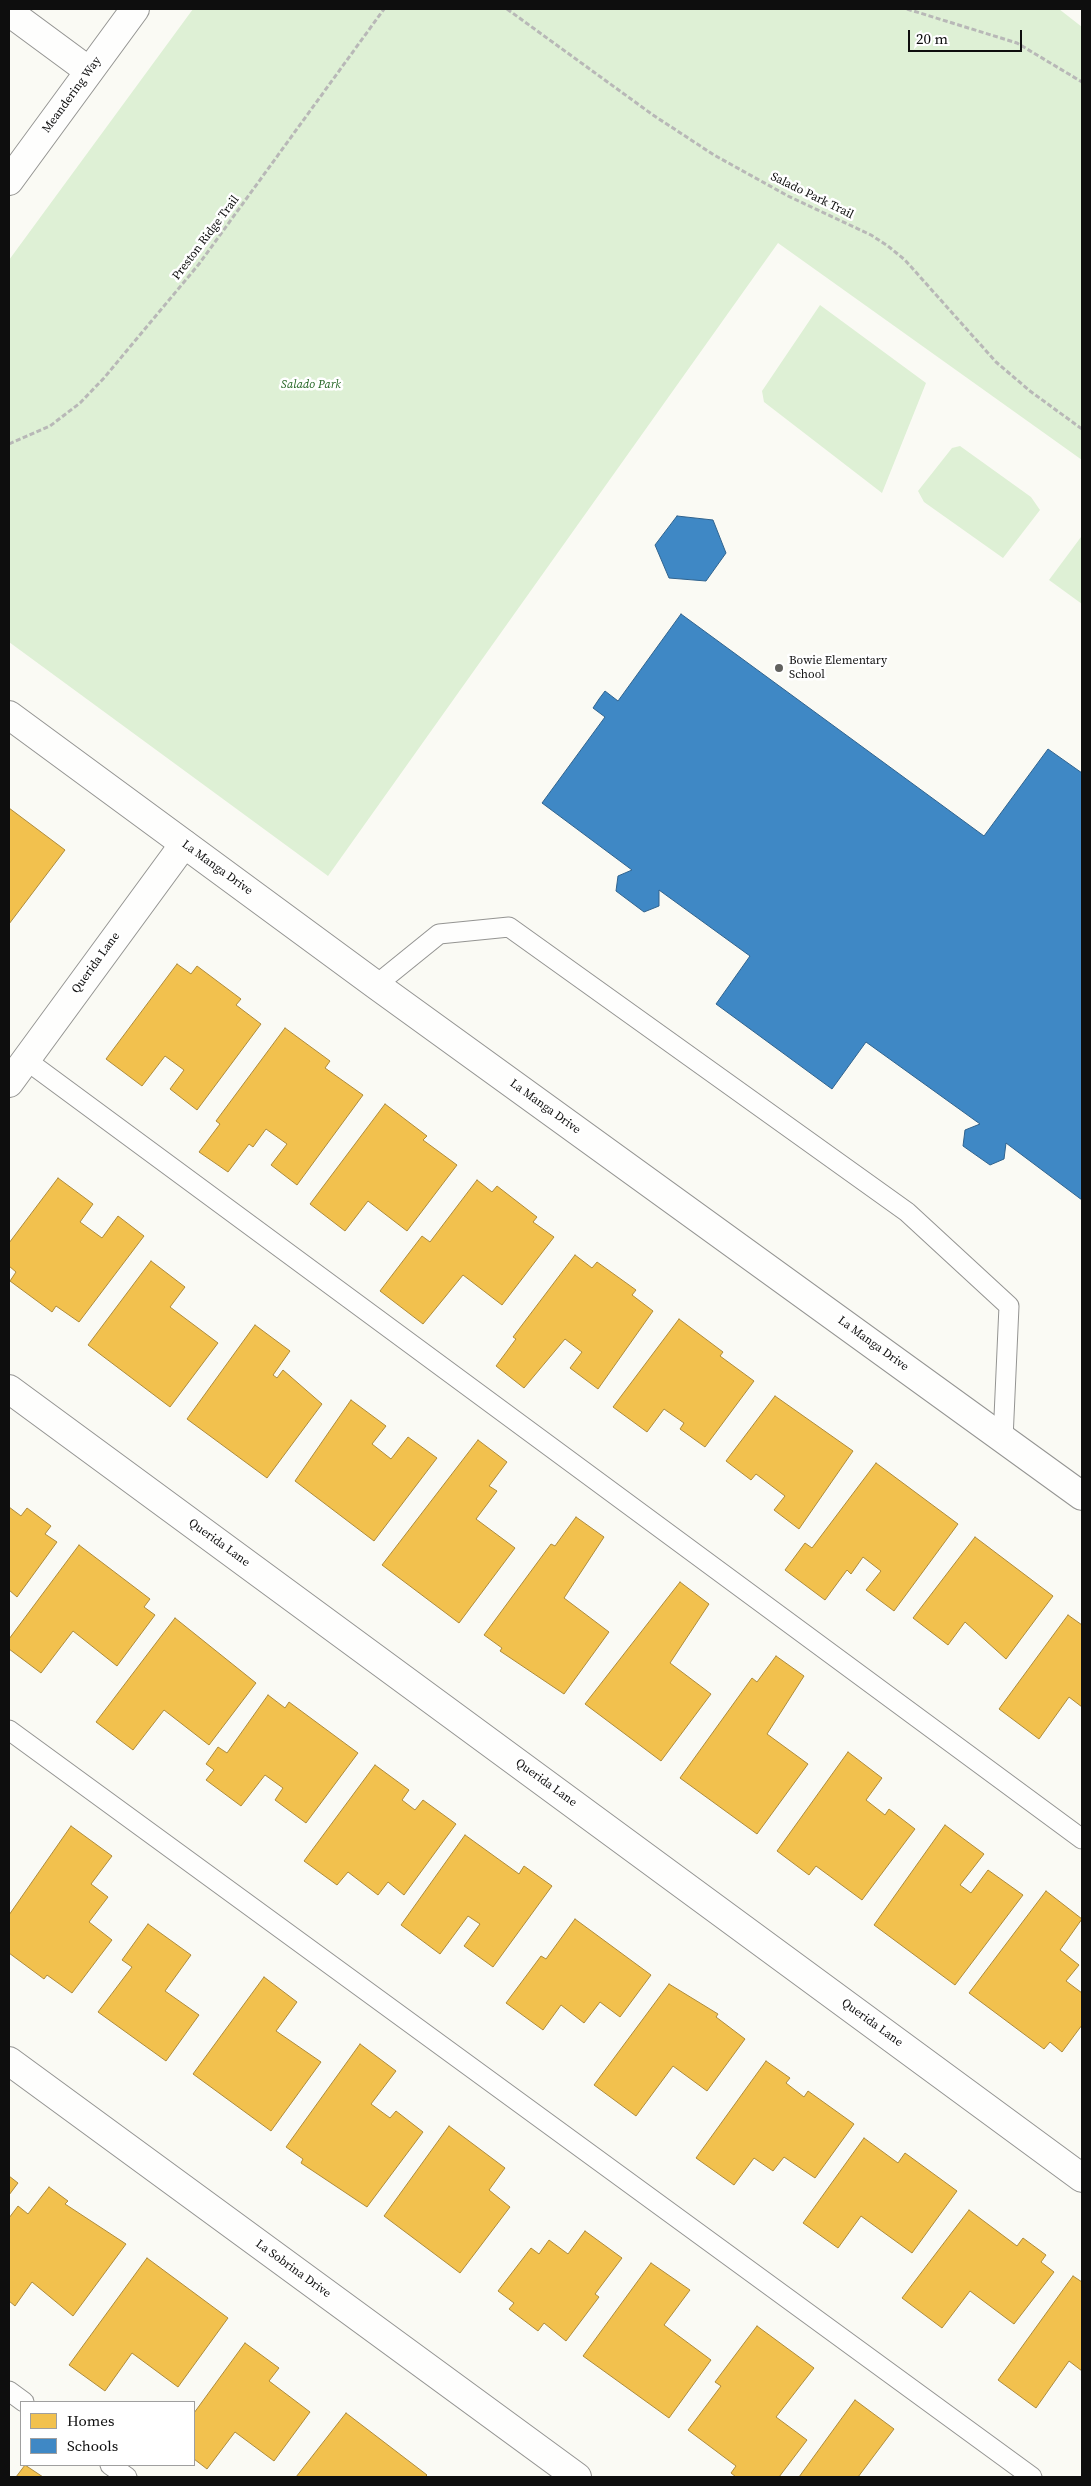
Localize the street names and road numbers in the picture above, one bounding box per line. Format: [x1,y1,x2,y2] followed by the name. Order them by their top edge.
[40,54,104,136] street label: Meandering Way
[768,170,856,222] street label: Salado Park Trail
[170,193,242,283] street label: Preston Ridge Trail
[179,838,255,898] street label: La Manga Drive
[69,930,123,996] street label: Querida Lane
[507,1077,583,1137] street label: La Manga Drive
[835,1314,911,1374] street label: La Manga Drive
[186,1516,252,1570] street label: Querida Lane
[513,1756,579,1810] street label: Querida Lane
[839,1996,905,2050] street label: Querida Lane
[253,2237,333,2301] street label: La Sobrina Drive

